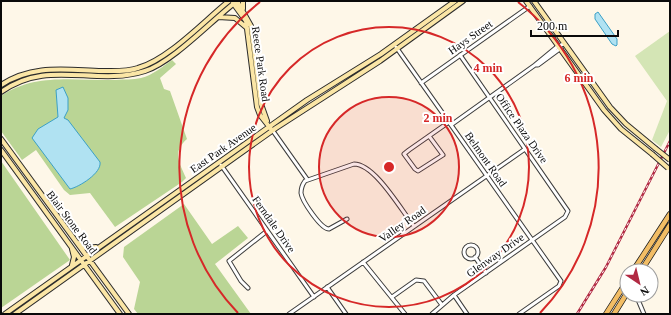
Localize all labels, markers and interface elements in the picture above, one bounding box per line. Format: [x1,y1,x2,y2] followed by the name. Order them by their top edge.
[531,12,618,38] scale bar
[446,17,494,57] street label: Hays Street
[537,19,568,33] text: 200 m
[250,26,272,103] street label: Reece Park Road
[473,61,503,75] text: 4 min
[564,71,594,85] text: 6 min
[493,91,551,165] street label: Office Plaza Drive
[423,111,453,125] text: 2 min
[188,121,258,175] street label: East Park Avenue
[463,129,510,189] street label: Belmont Road
[382,160,396,174] centre of rings
[44,188,100,256] street label: Blair Stone Road
[250,193,298,255] street label: Ferndale Drive
[376,203,428,244] street label: Valley Road
[464,231,526,279] street label: Glenway Drive
[619,263,659,303] north arrow
[638,284,651,298] text: N

